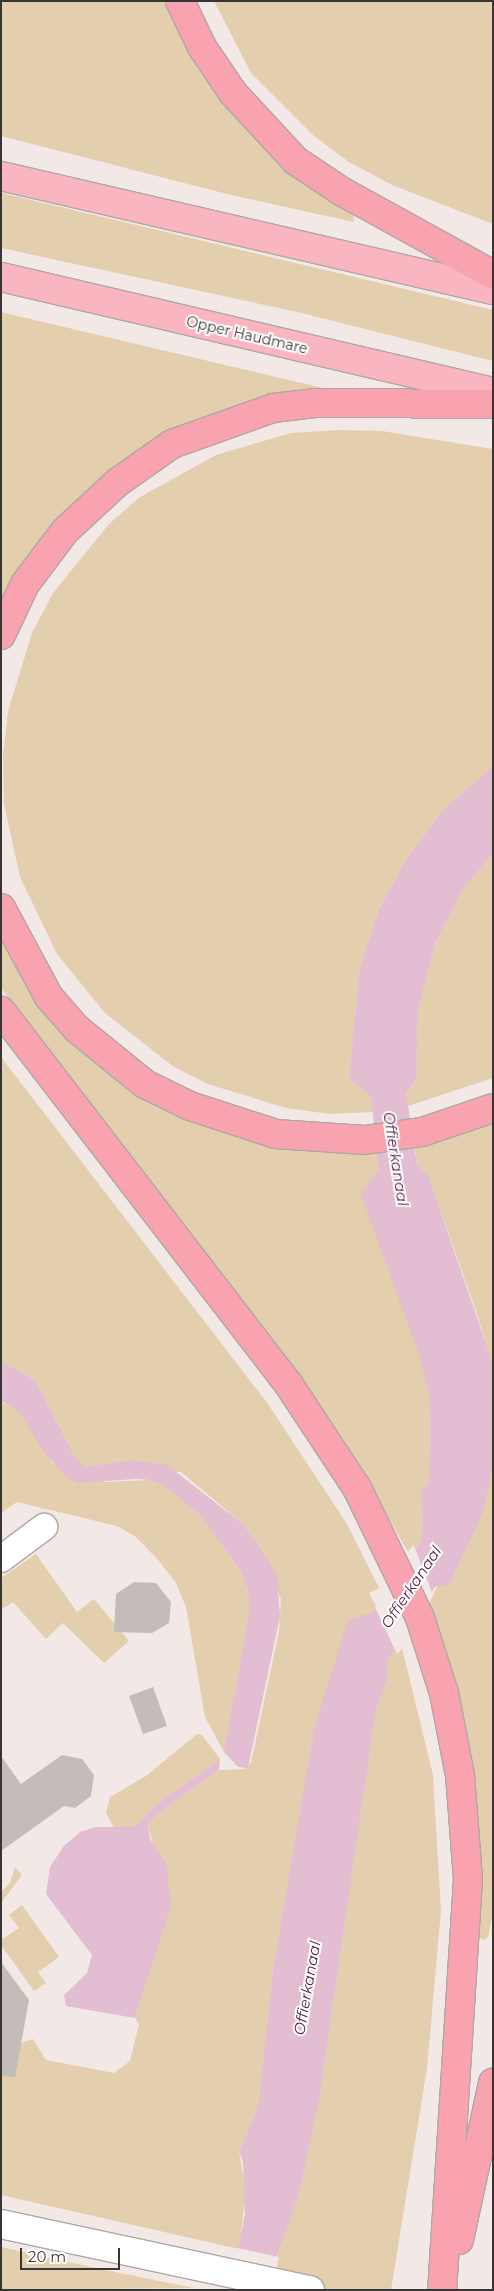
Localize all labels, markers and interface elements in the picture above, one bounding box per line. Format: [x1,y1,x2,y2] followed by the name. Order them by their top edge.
[185,313,309,357] street label: Opper Haudmare
[380,1111,412,1207] water label: Offierkanaal
[377,1543,445,1631] water label: Offierkanaal
[290,1940,324,2036] water label: Offierkanaal
[22,2238,122,2270] scale bar
[28,2247,66,2266] text: 20 m

